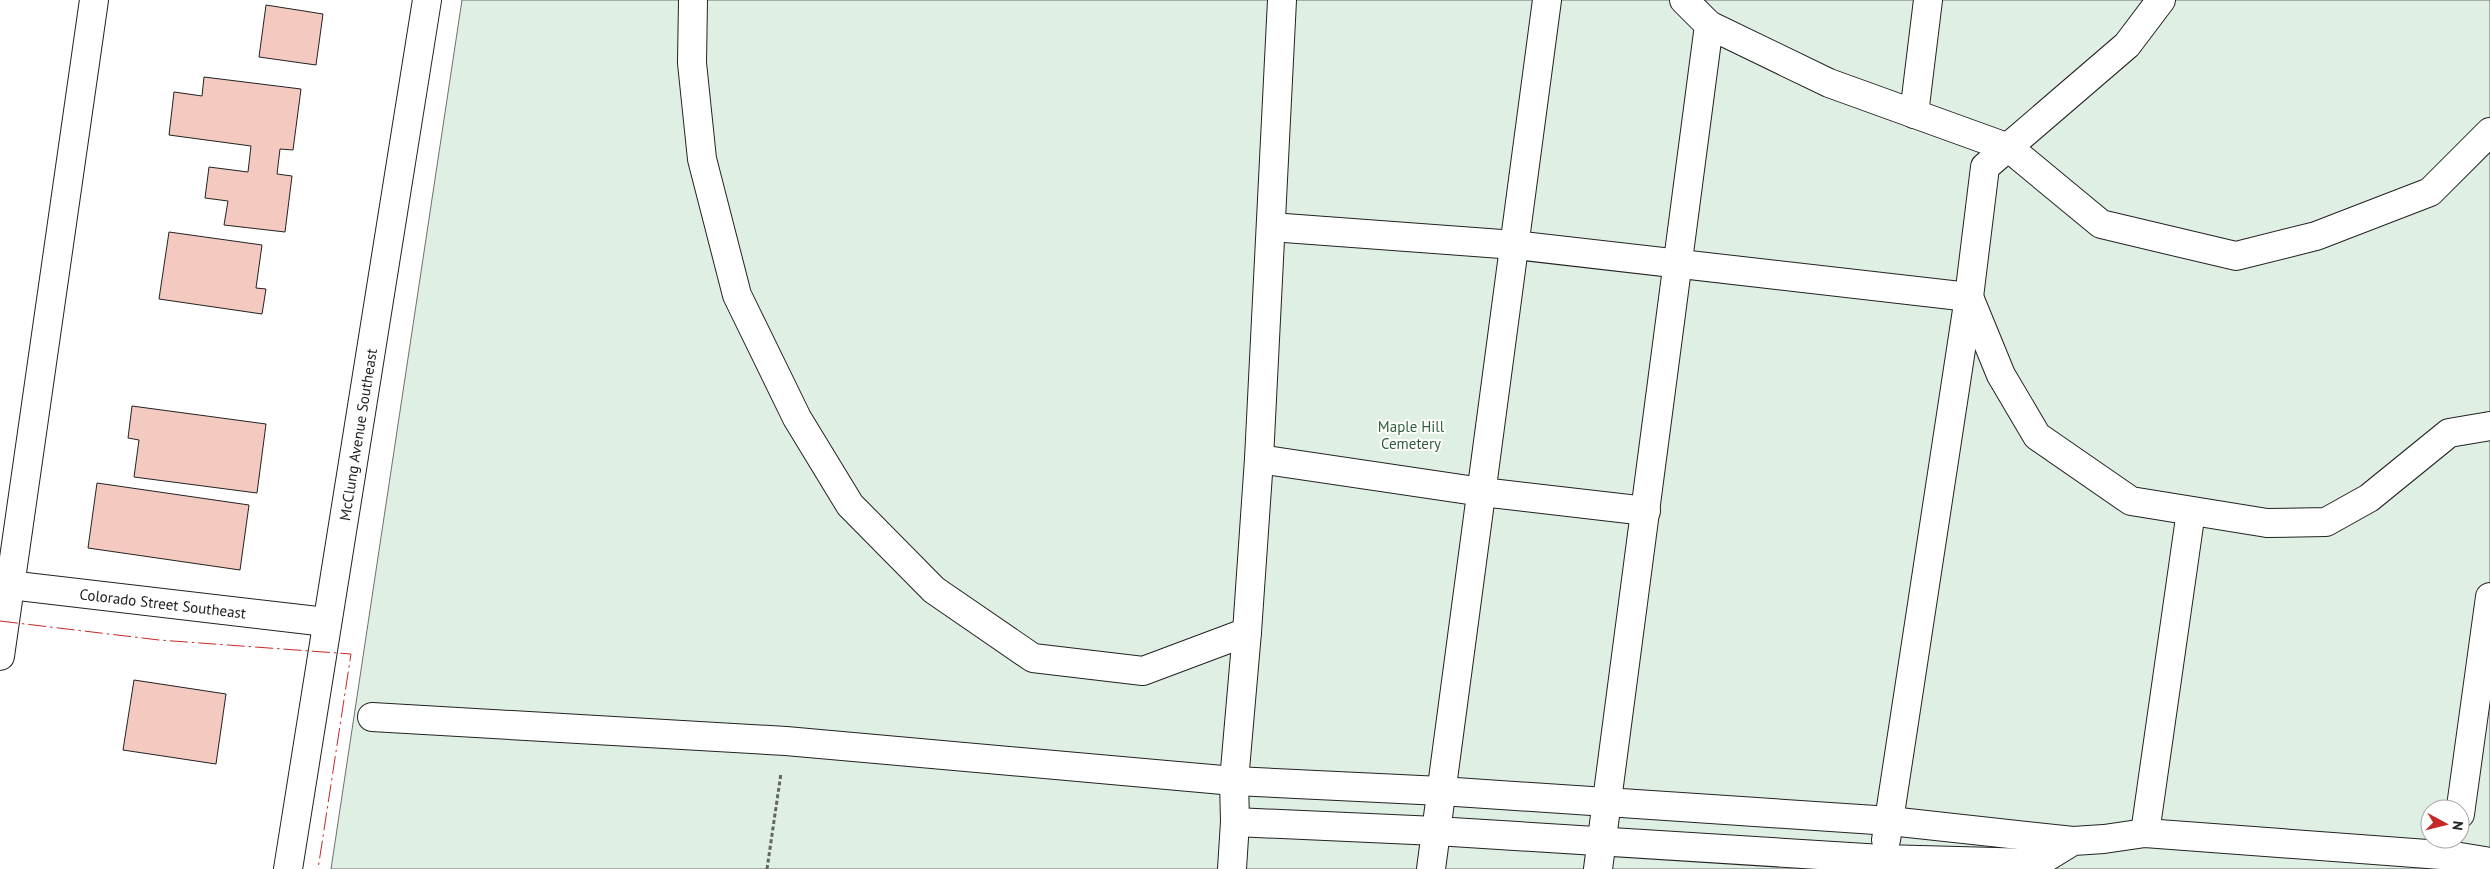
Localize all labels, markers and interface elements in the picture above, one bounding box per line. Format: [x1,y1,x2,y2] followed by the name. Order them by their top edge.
[334,347,381,522] street label: McClung Avenue Southeast
[1378,417,1445,453] park label: Maple Hill Cemetery
[79,584,247,622] street label: Colorado Street Southeast
[2420,799,2470,849] north arrow
[2448,820,2467,831] text: N

